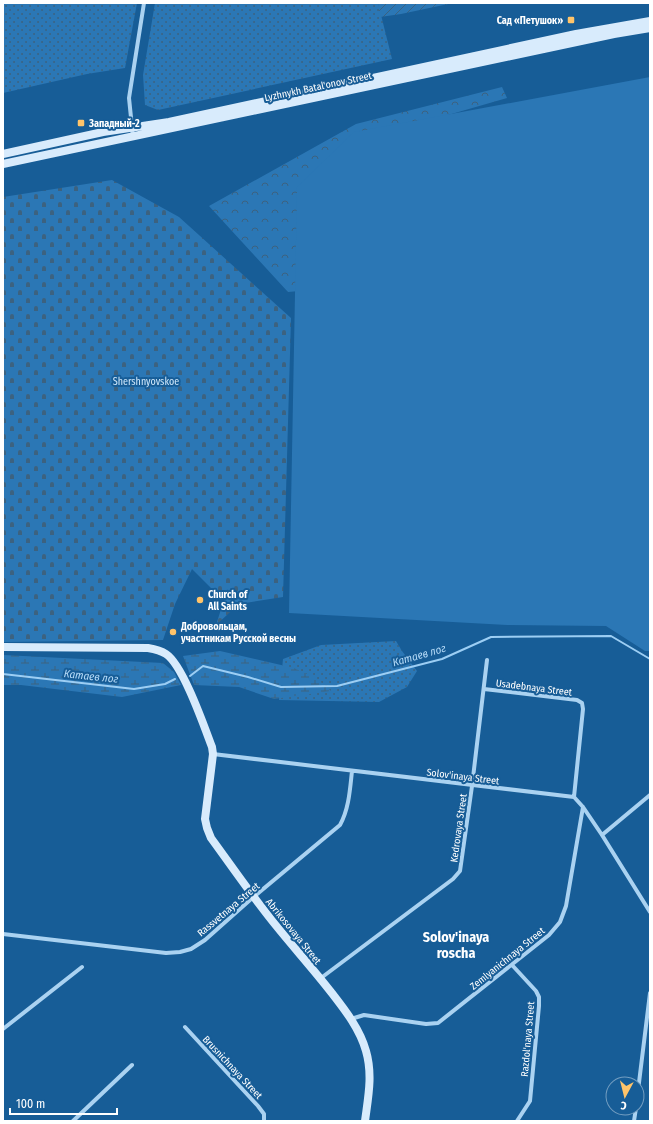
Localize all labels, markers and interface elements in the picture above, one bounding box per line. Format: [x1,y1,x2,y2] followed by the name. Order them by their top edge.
[497,15,563,27] place label: Сад «Петушок»
[566,15,576,25] marker: Сад «Петушок»
[263,70,374,104] street label: Lyzhnykh Batal'onov Street
[76,118,86,128] marker: Западный-2
[88,118,140,130] place label: Западный-2
[113,376,179,388] park label: Shershnyovskoe
[207,589,248,613] place label: Church of All Saints
[195,595,205,605] marker: Church of All Saints
[180,621,296,645] place label: Добровольцам, участникам Русской весны
[168,627,178,637] marker: Добровольцам, участникам Русской весны
[391,642,448,669] water label: Катаев лог
[63,667,119,686] water label: Катаев лог
[495,677,573,699] street label: Usadebnaya Street
[426,767,501,787] street label: Solov'inaya Street
[448,792,470,863] street label: Kedrovaya Street
[195,880,263,939] street label: Rassvetnaya Street
[263,896,324,967] street label: Abrikosovaya Street
[468,925,548,993] street label: Zemlyanichnaya Street
[423,929,489,962] district label: Solov'inaya roscha
[519,1000,537,1077] street label: Razdol'naya Street
[200,1034,265,1102] street label: Brusnichnaya Street
[605,1076,645,1116] north arrow
[10,1090,117,1116] scale bar
[16,1097,45,1111] text: 100 m
[620,1099,627,1112] text: С

